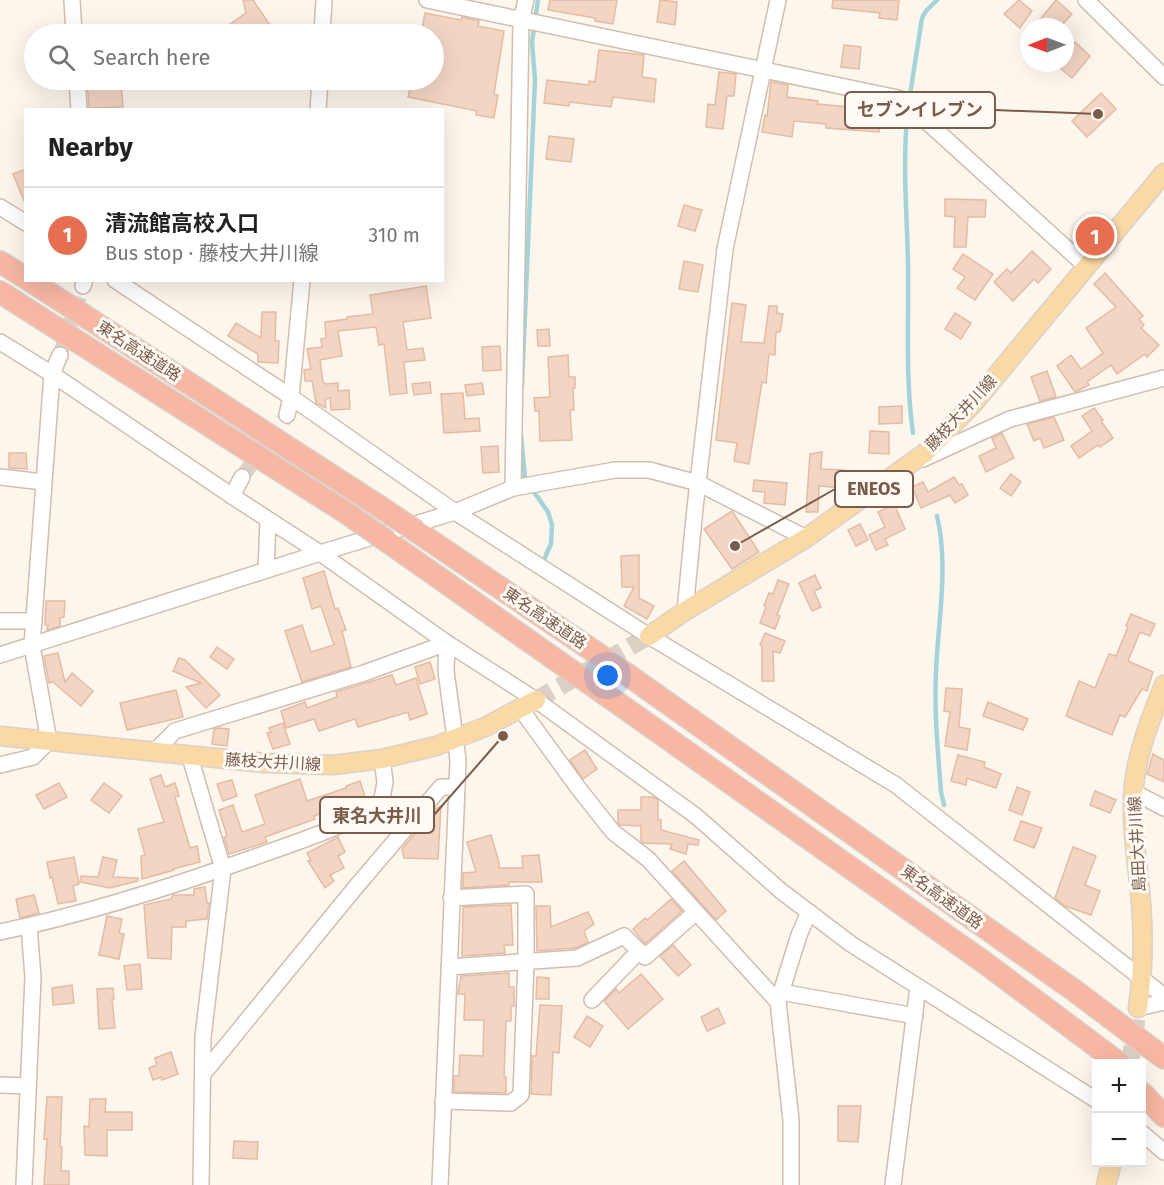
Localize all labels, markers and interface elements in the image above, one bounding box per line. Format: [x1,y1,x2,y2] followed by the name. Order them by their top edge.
[1020,18,1074,72] north arrow
[24,24,444,90] search box
[45,41,78,74] icon: search
[93,44,211,71] text: Search here
[845,92,995,128] callout: セブンイレブン
[857,99,983,121] text: セブンイレブン
[48,132,133,163] text: Nearby
[105,210,259,237] text: 清流館高校入口
[1076,214,1114,258] pin: 1
[63,223,72,247] text: 1
[368,223,420,247] text: 310 m
[105,241,319,265] text: Bus stop · 藤枝大井川線
[94,317,184,385] street label: 東名高速道路
[921,371,1001,455] street label: 藤枝大井川線
[835,471,913,507] callout: ENEOS
[847,478,901,500] text: ENEOS
[500,583,590,653] street label: 東名高速道路
[593,661,622,690] your location
[225,750,321,774] street label: 藤枝大井川線
[1125,796,1149,892] street label: 島田大井川線
[320,797,434,833] callout: 東名大井川
[332,805,422,827] text: 東名大井川
[898,861,986,933] street label: 東名高速道路
[1092,1059,1146,1167] map controls
[1092,1059,1146,1113] button: +
[1092,1113,1146,1167] button: −

